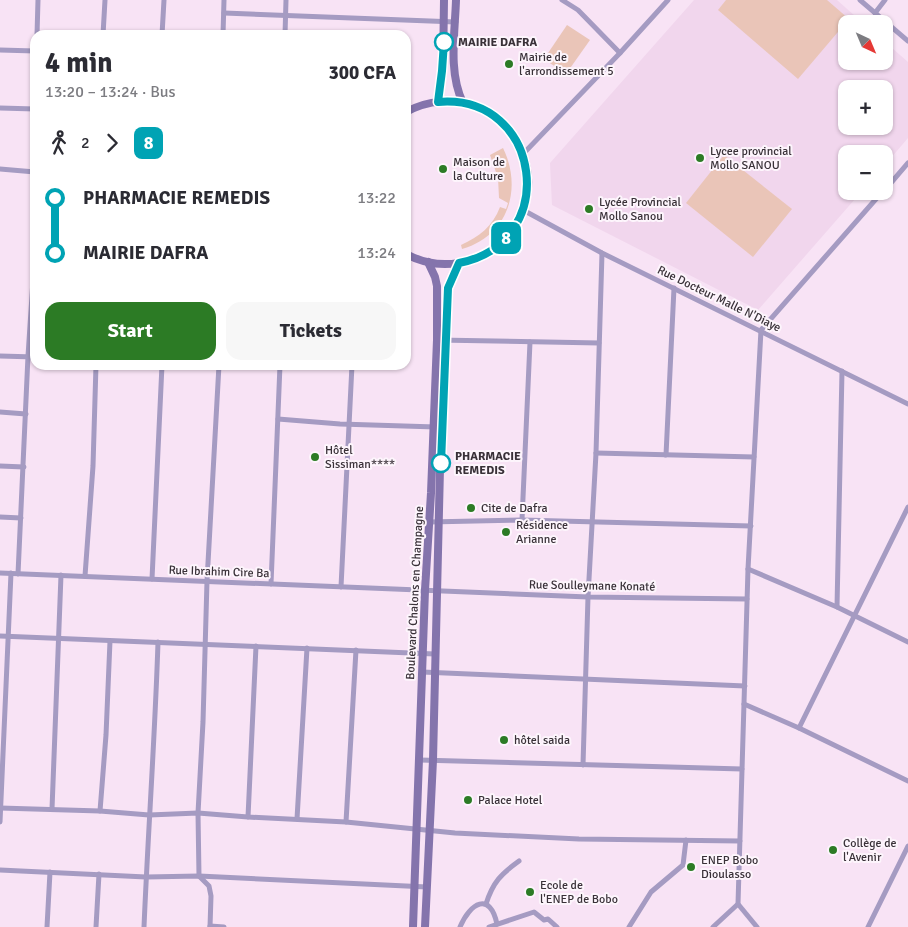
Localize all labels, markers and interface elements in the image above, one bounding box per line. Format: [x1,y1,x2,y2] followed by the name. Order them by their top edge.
[838,15,892,70] north arrow
[838,15,893,200] map controls
[434,32,454,52] marker: MAIRIE DAFRA
[458,35,537,50] place label: MAIRIE DAFRA
[45,46,113,80] text: 4 min
[519,50,614,79] place label: Mairie de l'arrondissement 5
[503,58,515,70] marker: Mairie de l'arrondissement 5
[328,61,396,85] text: 300 CFA
[838,80,893,135] button: +
[45,82,176,102] text: 13:20 – 13:24 · Bus
[45,129,73,157] icon: walk
[98,129,126,157] icon: forward
[144,132,153,154] text: 8
[81,133,90,153] text: 2
[710,144,792,173] place label: Lycee provincial Mollo SANOU
[838,145,893,200] button: −
[694,152,706,164] marker: Lycee provincial Mollo SANOU
[453,155,505,184] place label: Maison de la Culture
[437,163,449,175] marker: Maison de la Culture
[83,186,270,210] text: PHARMACIE REMEDIS
[357,188,396,208] text: 13:22
[599,195,682,224] place label: Lycée Provincial Mollo Sanou
[583,203,595,215] marker: Lycée Provincial Mollo Sanou
[490,222,522,254] line badge: 8
[501,227,511,249] text: 8
[83,241,208,265] text: MAIRIE DAFRA
[357,243,396,263] text: 13:24
[655,262,783,336] street label: Rue Docteur Malle N'Diaye
[45,302,216,360] button: Start
[226,302,396,360] button: Tickets
[325,443,395,472] place label: Hôtel Sissiman****
[455,449,521,478] place label: PHARMACIE REMEDIS
[309,451,321,463] marker: Hôtel Sissiman****
[431,453,451,473] marker: PHARMACIE REMEDIS
[481,501,548,516] place label: Cite de Dafra
[465,502,477,514] marker: Cite de Dafra
[403,506,427,680] street label: Boulevard Chalons en Champagne
[516,518,568,547] place label: Résidence Arianne
[500,526,512,538] marker: Résidence Arianne
[168,563,270,581] street label: Rue Ibrahim Cire Ba
[529,577,655,595] street label: Rue Soulleymane Konaté
[514,733,570,748] place label: hôtel saida
[498,734,510,746] marker: hôtel saida
[478,793,543,808] place label: Palace Hotel
[462,794,474,806] marker: Palace Hotel
[843,836,897,865] place label: Collège de l'Avenir
[827,844,839,856] marker: Collège de l'Avenir
[701,853,758,882] place label: ENEP Bobo Dioulasso
[685,861,697,873] marker: ENEP Bobo Dioulasso
[540,878,618,907] place label: Ecole de l'ENEP de Bobo
[524,886,536,898] marker: Ecole de l'ENEP de Bobo

